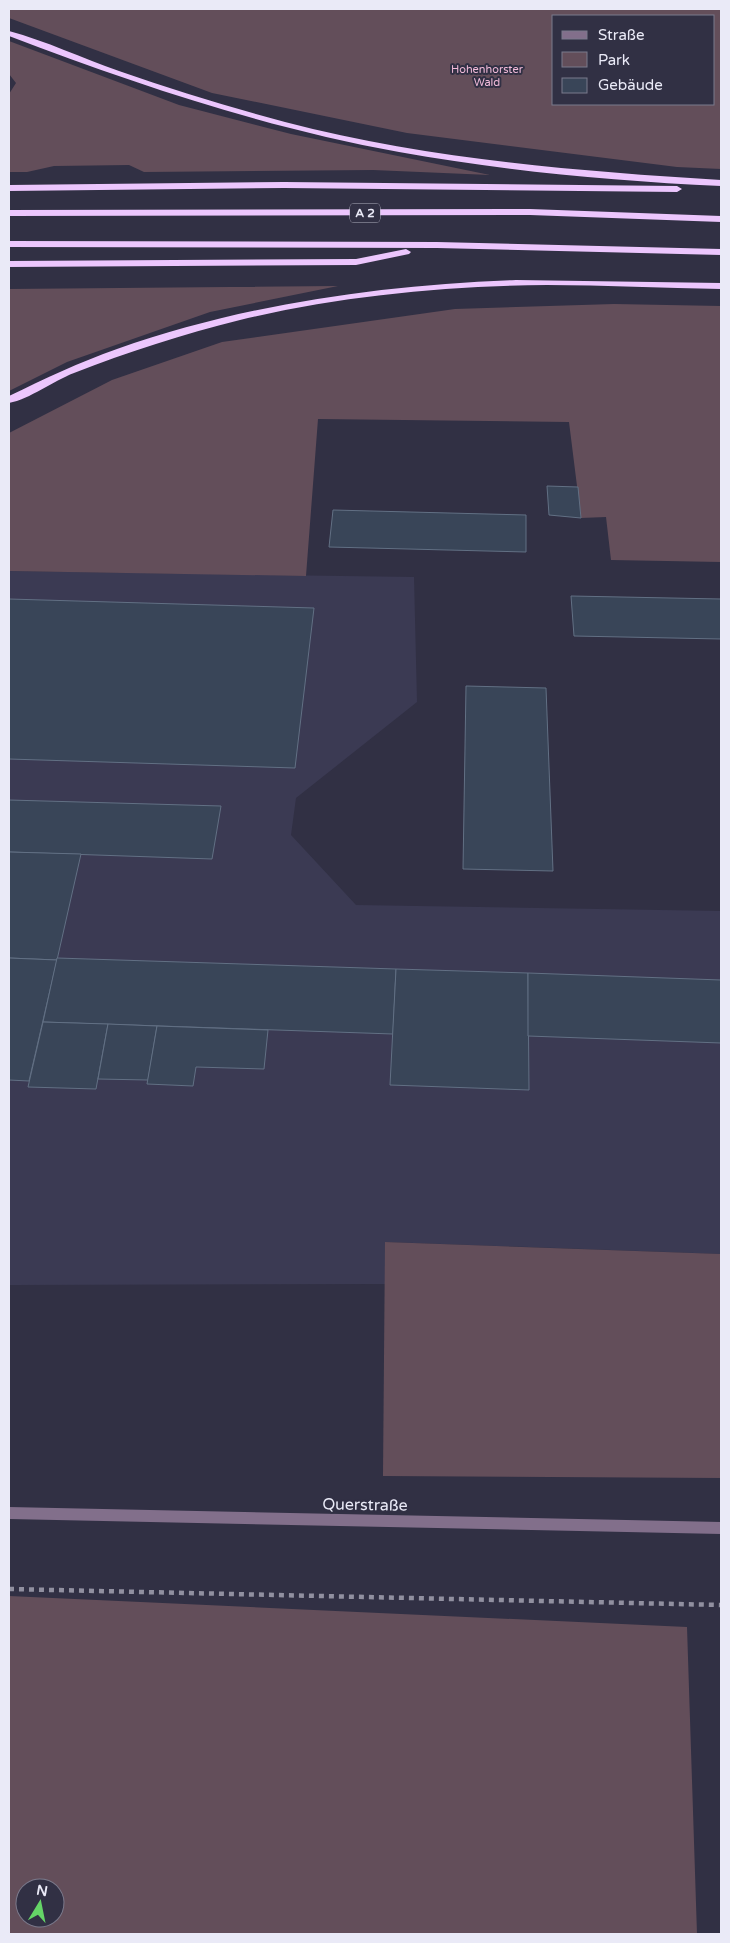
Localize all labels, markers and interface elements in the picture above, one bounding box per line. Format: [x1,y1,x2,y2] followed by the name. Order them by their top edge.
[552,15,715,105] legend
[598,26,644,44] text: Straße
[598,51,630,69] text: Park
[451,63,524,89] park label: Hohenhorster Wald
[598,76,663,94] text: Gebäude
[350,204,380,222] road number: A 2
[322,1494,408,1516] street label: Querstraße
[15,1878,65,1928] north arrow
[35,1881,49,1900] text: N

